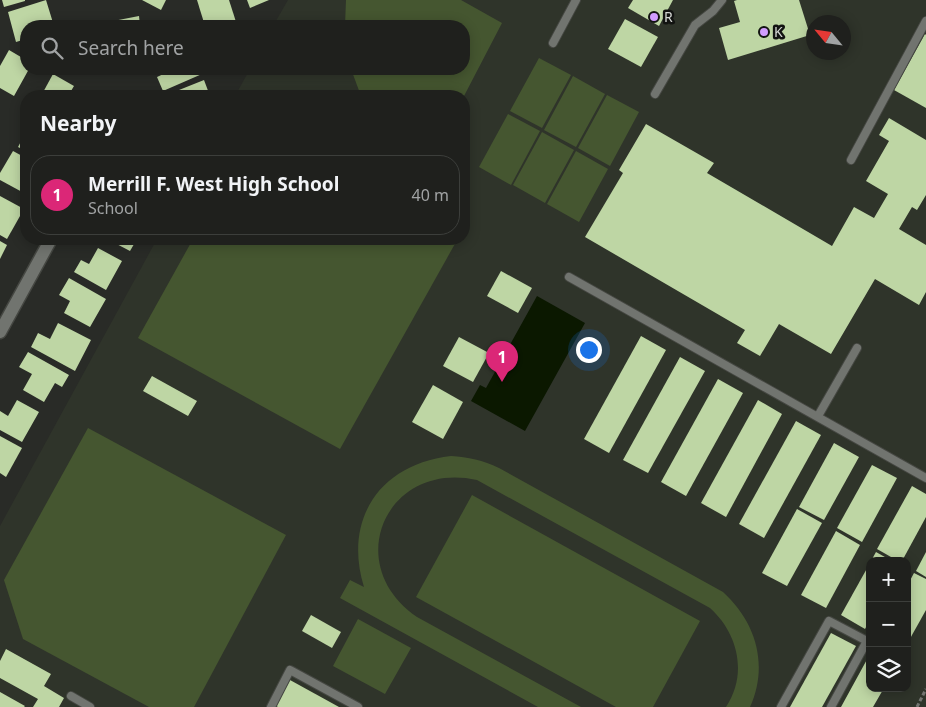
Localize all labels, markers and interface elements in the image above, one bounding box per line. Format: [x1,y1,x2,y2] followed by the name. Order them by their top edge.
[664,7,673,26] place label: R
[648,11,660,23] marker: R
[806,15,851,60] north arrow
[20,20,470,75] search box
[774,22,783,41] place label: K
[758,26,770,38] marker: K
[38,34,66,62] icon: search
[78,35,184,61] text: Search here
[40,109,116,137] text: Nearby
[88,171,339,197] text: Merrill F. West High School
[52,184,62,206] text: 1
[412,184,449,206] text: 40 m
[88,197,138,219] text: School
[576,337,602,363] your location
[486,341,518,382] pin: 1
[866,557,911,692] map controls
[866,557,911,602] button: +
[866,602,911,647] button: −
[866,647,911,692] button: layers

